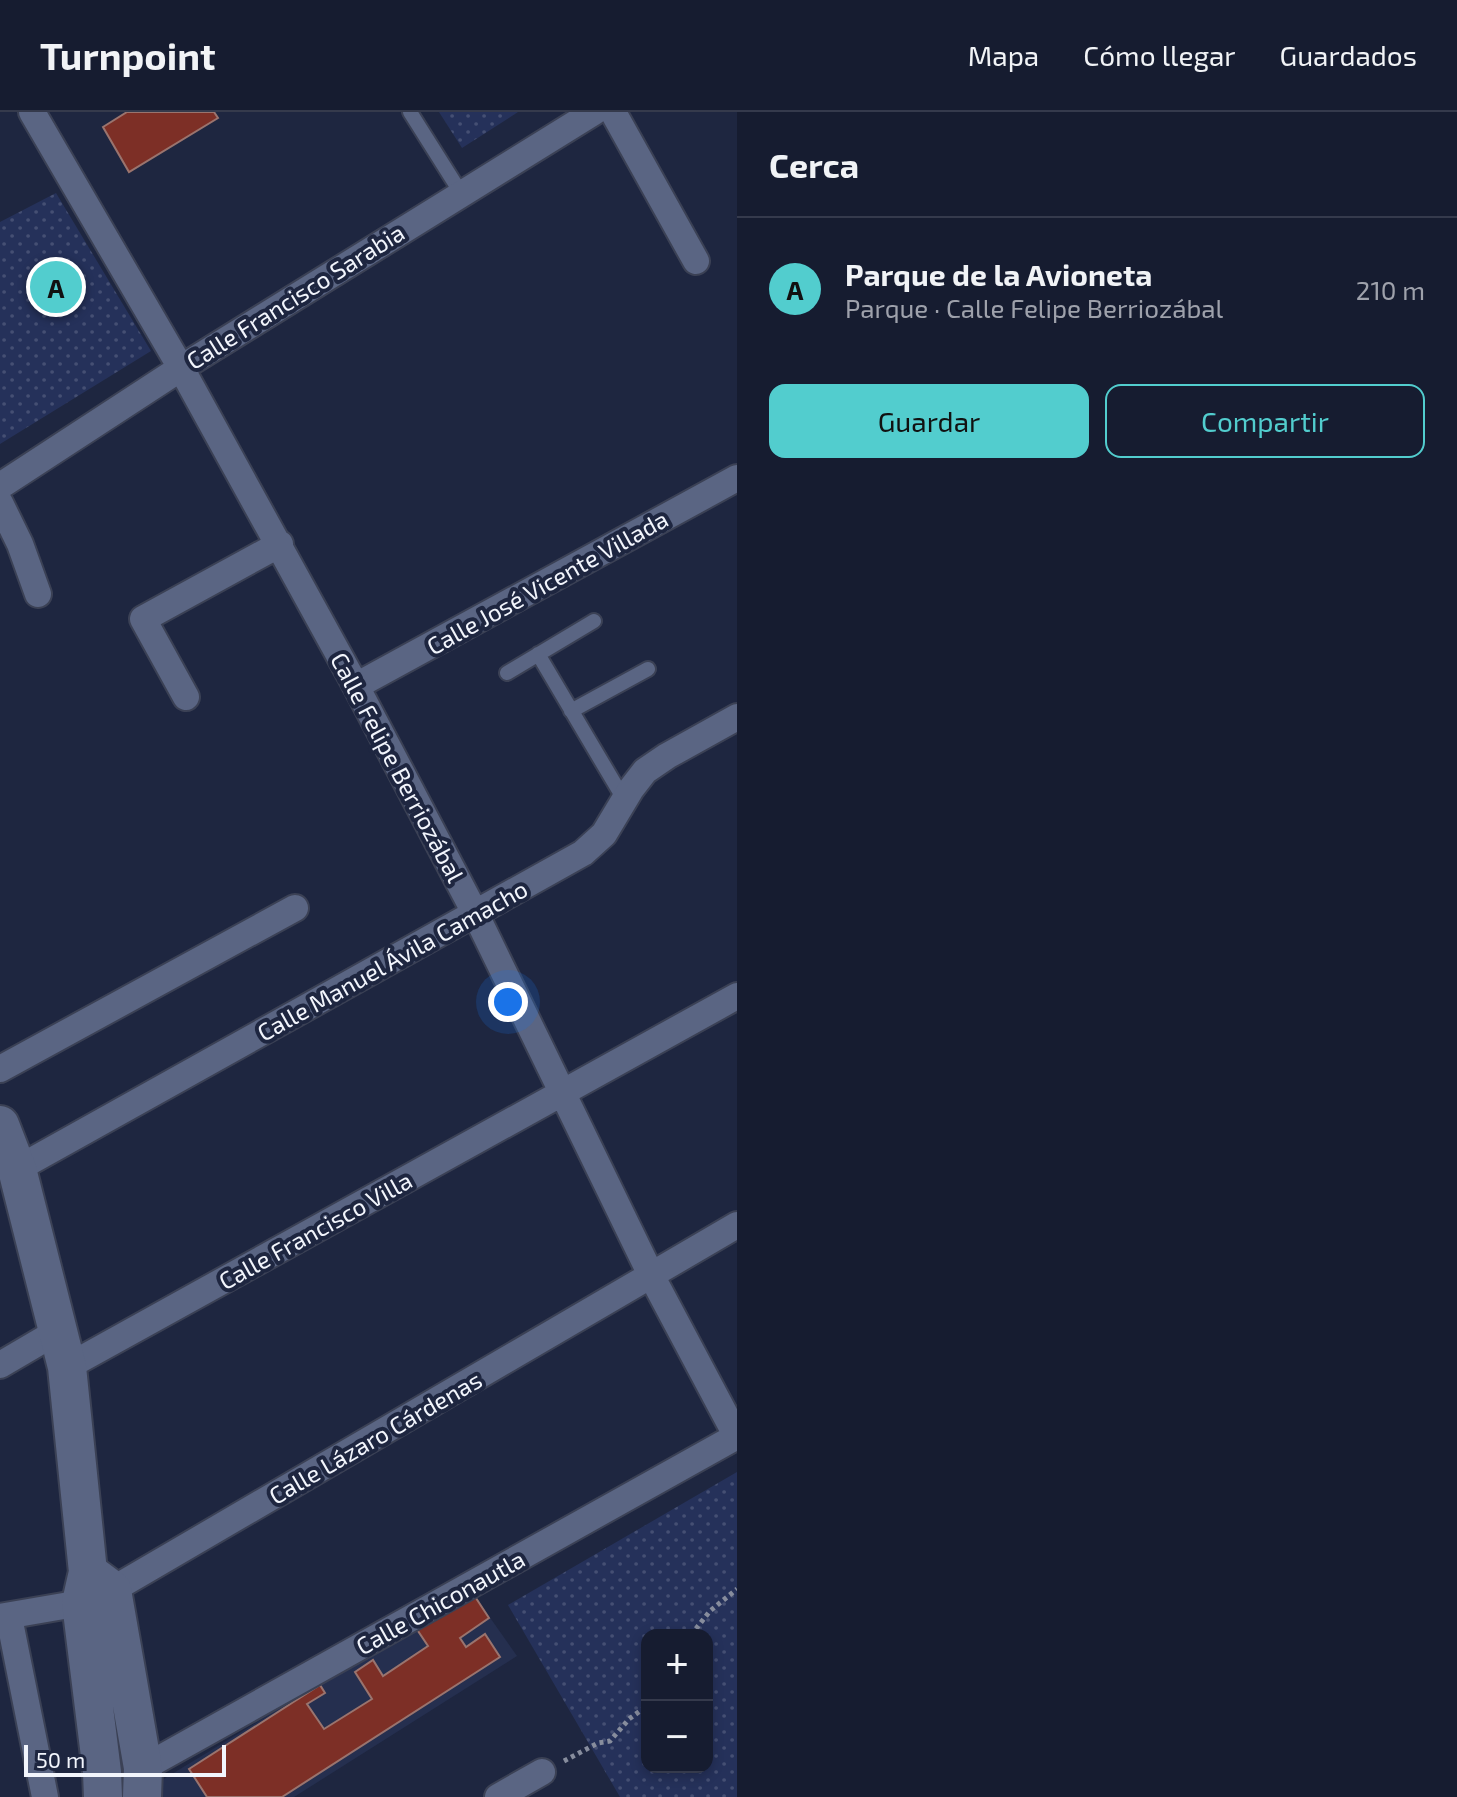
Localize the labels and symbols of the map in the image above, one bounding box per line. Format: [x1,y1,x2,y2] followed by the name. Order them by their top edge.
[181,217,409,375] street label: Calle Francisco Sarabia
[30,257,82,317] pin: A
[421,504,673,660] street label: Calle José Vicente Villada
[325,647,471,887] street label: Calle Felipe Berriozábal
[252,873,532,1047] street label: Calle Manuel Ávila Camacho
[488,982,528,1022] your location
[213,1165,417,1295] street label: Calle Francisco Villa
[263,1364,487,1510] street label: Calle Lázaro Cárdenas
[351,1544,529,1660] street label: Calle Chiconautla
[24,1741,226,1777] scale bar

